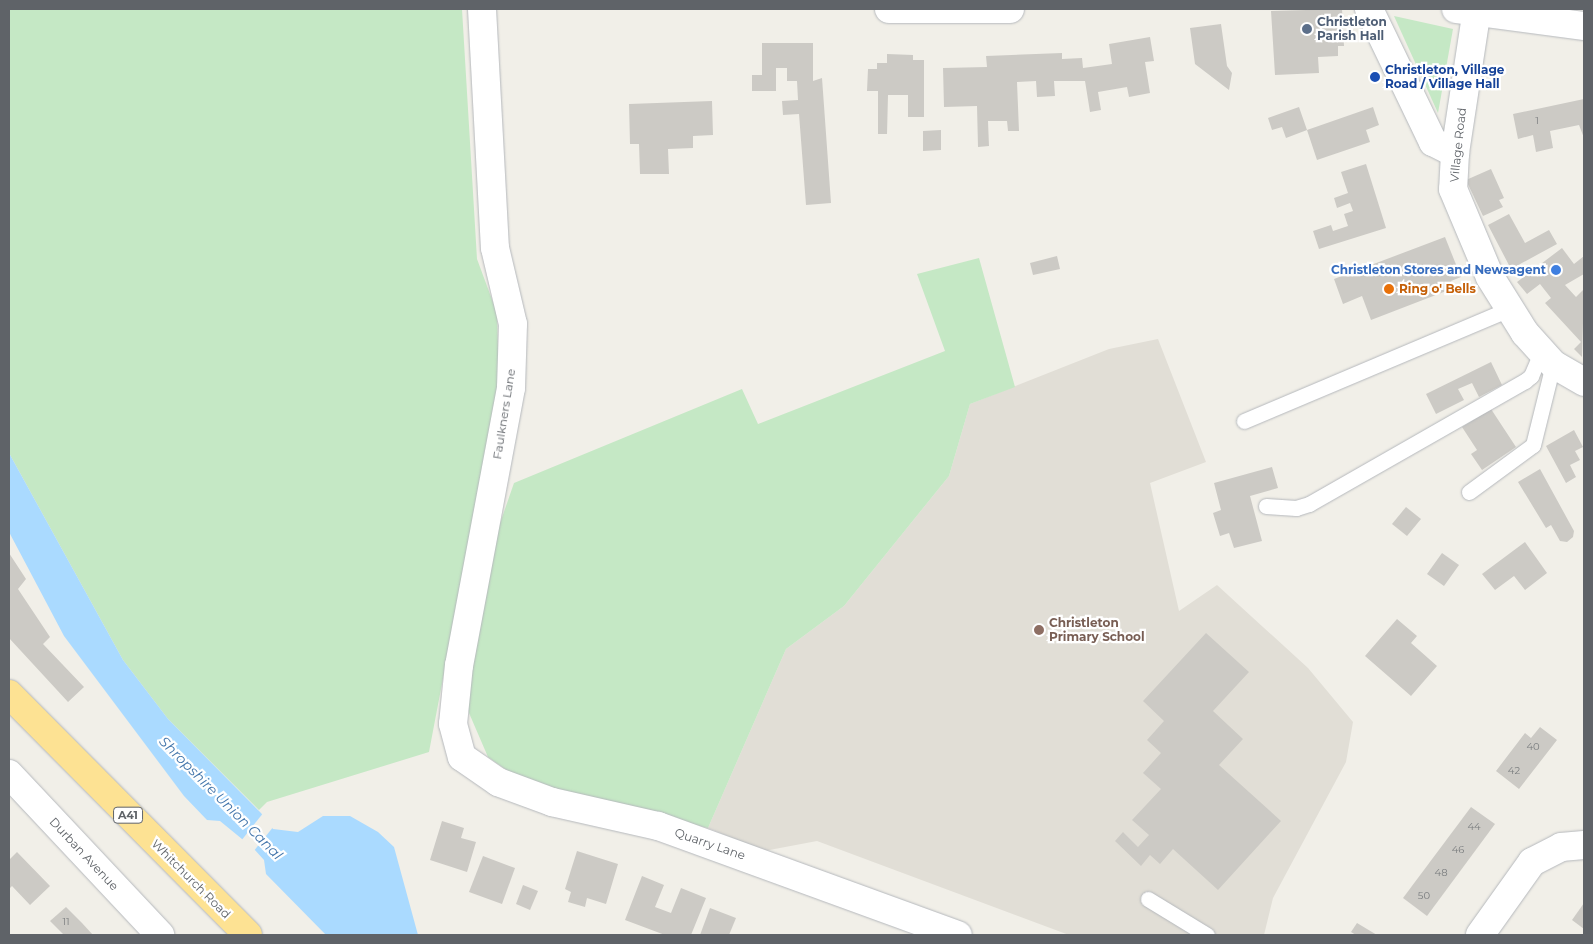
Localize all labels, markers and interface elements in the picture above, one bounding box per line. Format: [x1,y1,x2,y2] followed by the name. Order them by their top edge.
[1317,15,1387,43] place label: Christleton Parish Hall
[1301,23,1313,35] marker: Christleton Parish Hall
[1385,63,1504,91] place label: Christleton, Village Road / Village Hall
[1369,71,1381,83] marker: Christleton, Village Road / Village Hall
[1447,107,1469,183] street label: Village Road
[1535,115,1539,127] house number: 1
[1331,263,1546,277] place label: Christleton Stores and Newsagent
[1550,264,1562,276] marker: Christleton Stores and Newsagent
[1399,282,1476,296] place label: Ring o' Bells
[1383,283,1395,295] marker: Ring o' Bells
[490,368,518,460] street label: Faulkners Lane
[1049,616,1145,644] place label: Christleton Primary School
[1033,624,1045,636] marker: Christleton Primary School
[156,733,286,863] water label: Shropshire Union Canal
[1526,741,1540,753] house number: 40
[1508,765,1520,777] house number: 42
[113,806,143,824] road number: A41
[47,815,121,893] street label: Durban Avenue
[1467,821,1481,833] house number: 44
[673,825,747,863] street label: Quarry Lane
[149,837,233,921] street label: Whitchurch Road
[1452,844,1464,856] house number: 46
[1434,867,1448,879] house number: 48
[1418,890,1430,902] house number: 50
[62,916,70,928] house number: 11

